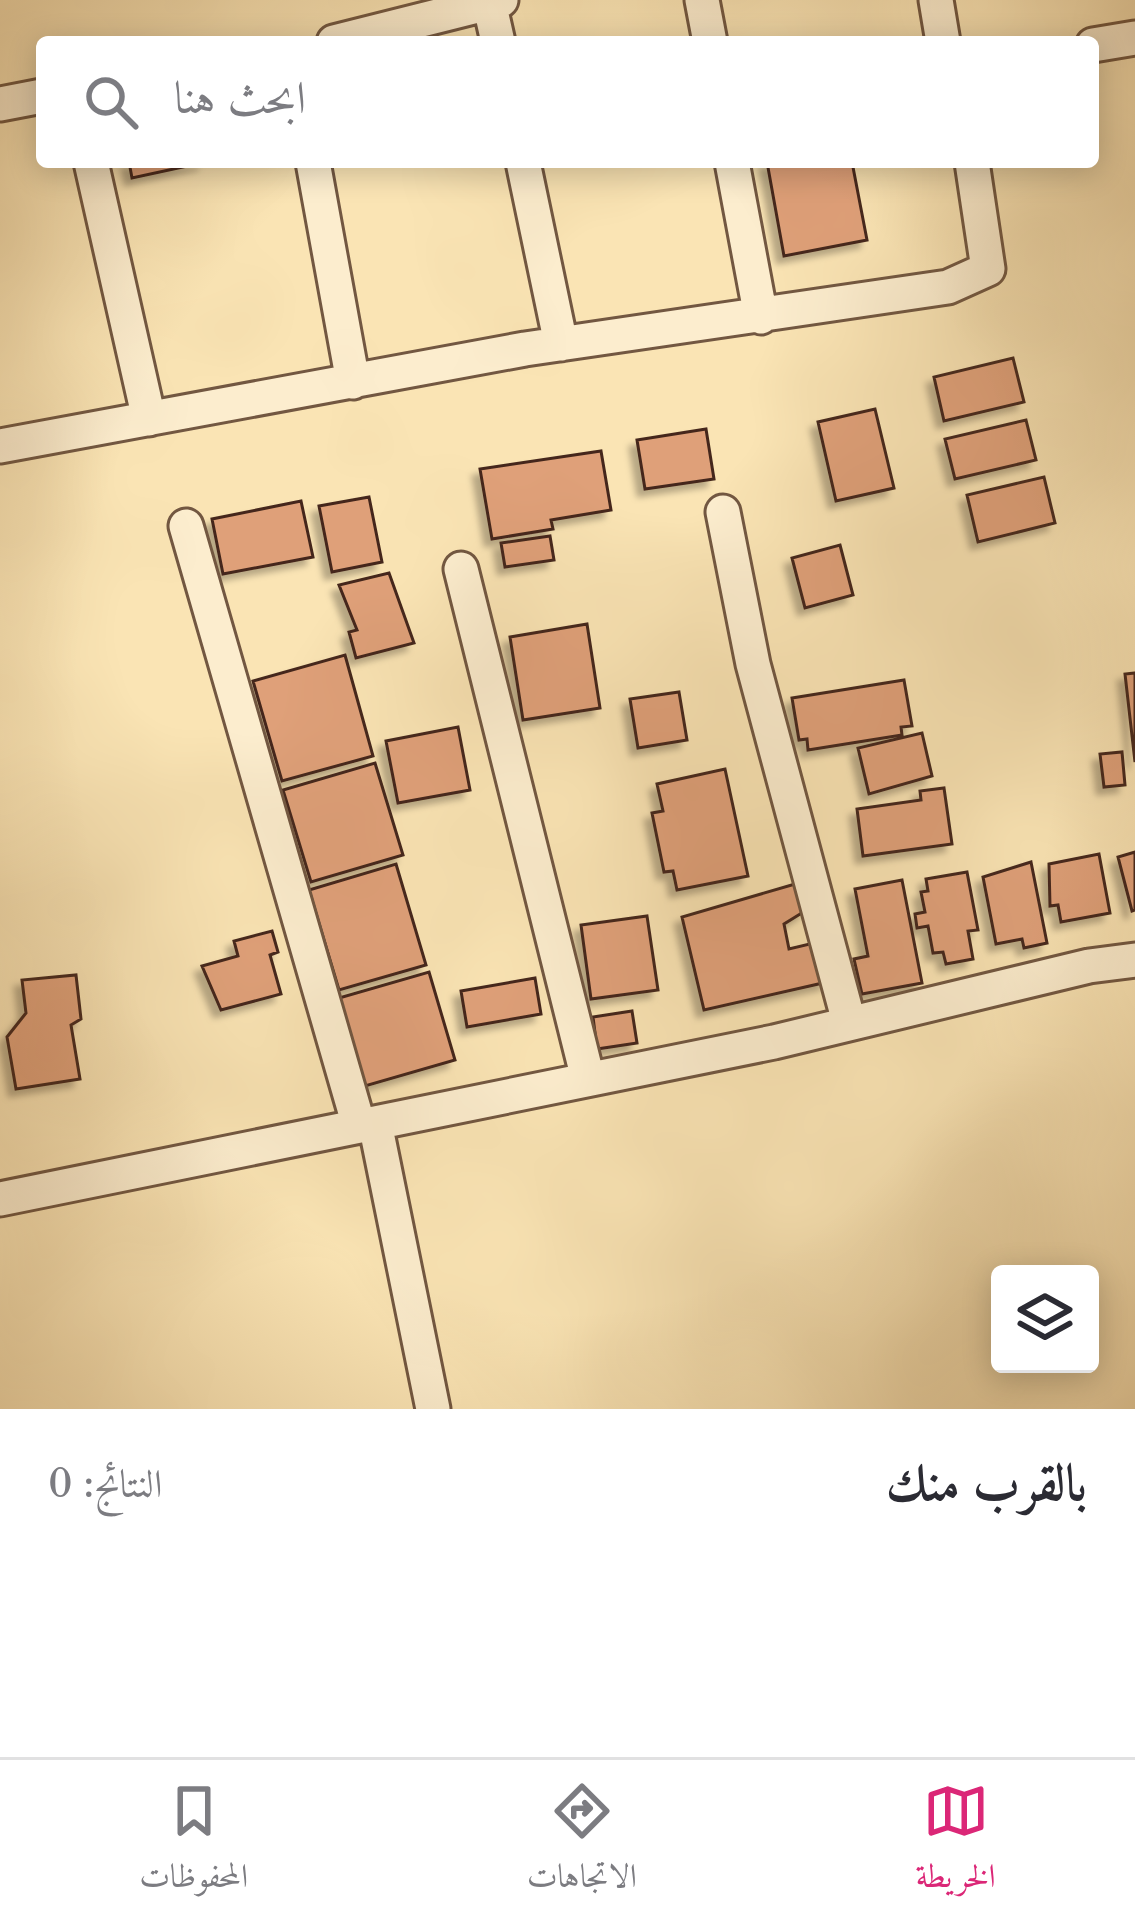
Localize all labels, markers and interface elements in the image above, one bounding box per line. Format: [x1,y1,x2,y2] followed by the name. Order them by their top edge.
[36,36,1099,168] search box
[78,69,144,135] icon: search
[174,69,306,125] text: ابحث هنا
[991,1265,1099,1373] map controls
[991,1265,1099,1373] button: layers
[886,1451,1087,1513] text: بالقرب منك
[48,1459,163,1507] text: النتائج: 0
[139,1778,248,1908] tab: المحفوظات
[527,1778,637,1908] tab: الاتجاهات
[915,1778,996,1908] tab: الخريطة

